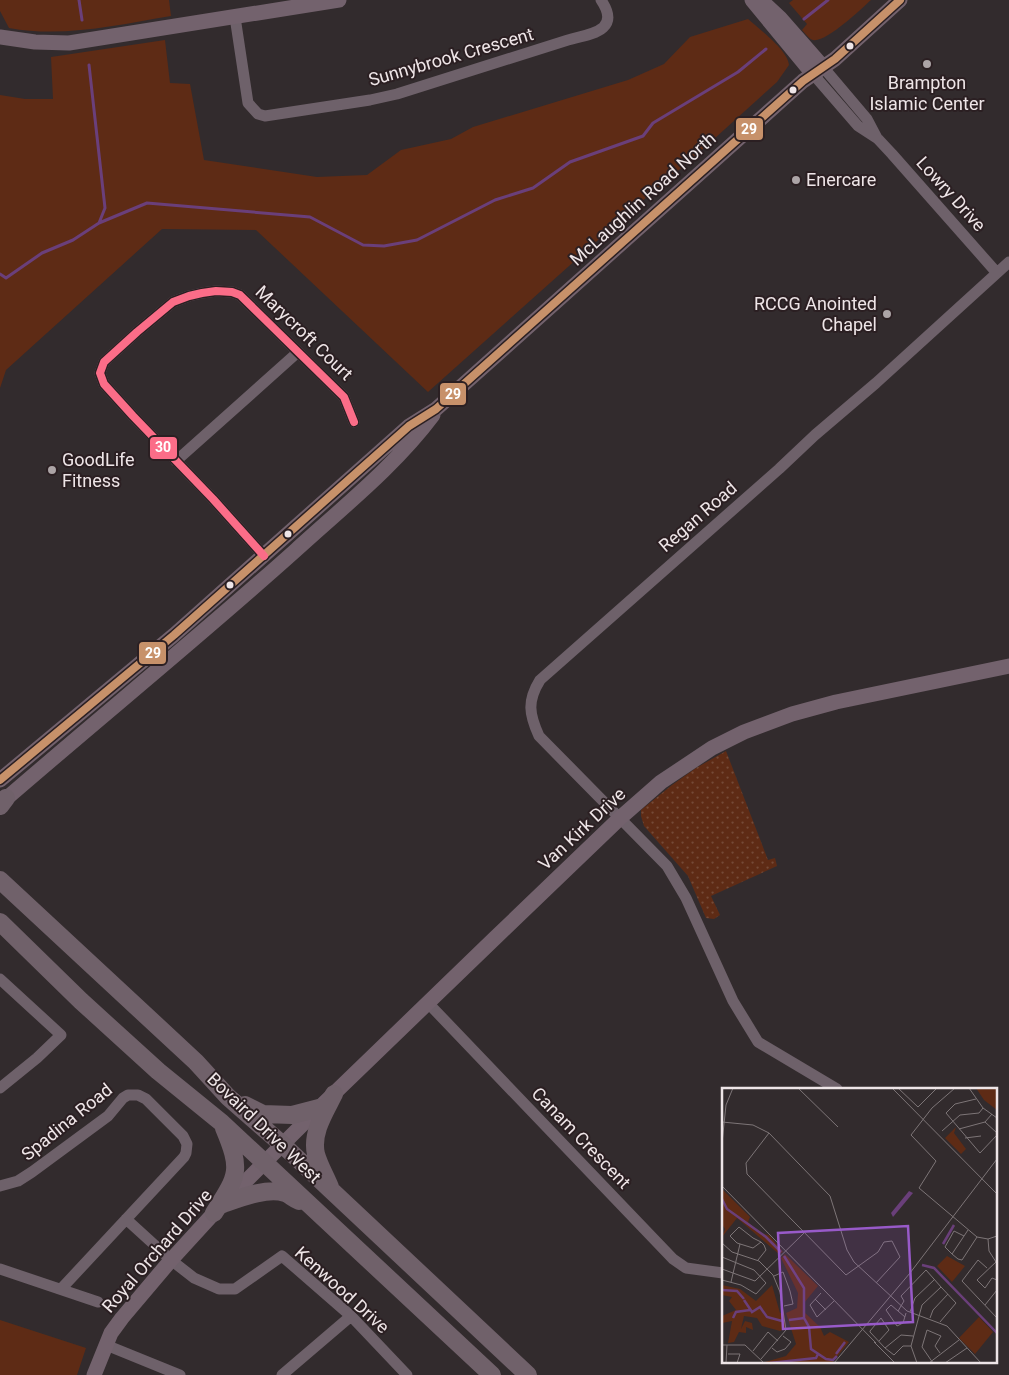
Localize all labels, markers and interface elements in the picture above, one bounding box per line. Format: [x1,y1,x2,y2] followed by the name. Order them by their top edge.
[366,23,536,90] street label: Sunnybrook Crescent
[845,41,855,51] unlabelled marker
[921,58,933,70] marker: Brampton Islamic Center
[869,72,985,114] place label: Brampton Islamic Center
[788,85,798,95] unlabelled marker
[735,117,764,141] line badge: 29
[741,121,757,137] text: 29
[565,128,720,270] street label: McLaughlin Road North
[912,152,990,235] street label: Lowry Drive
[806,169,876,190] place label: Enercare
[790,174,802,186] marker: Enercare
[251,281,357,384] street label: Marycroft Court
[754,293,877,335] place label: RCCG Anointed Chapel
[881,308,893,320] marker: RCCG Anointed Chapel
[439,382,467,406] line badge: 29
[445,386,461,402] text: 29
[149,436,178,460] line badge: 30
[155,439,171,455] text: 30
[62,449,135,491] place label: GoodLife Fitness
[46,464,58,476] marker: GoodLife Fitness
[654,477,741,556] street label: Regan Road
[283,529,293,539] unlabelled marker
[225,580,235,590] unlabelled marker
[138,641,167,665] line badge: 29
[145,645,161,661] text: 29
[534,783,629,874] street label: Van Kirk Drive
[203,1068,326,1187] street label: Bovaird Drive West
[17,1079,116,1165] street label: Spadina Road
[528,1083,635,1193] street label: Canam Crescent
[722,1088,996,1362] inset map
[97,1185,216,1317] street label: Royal Orchard Drive
[291,1242,394,1337] street label: Kenwood Drive

